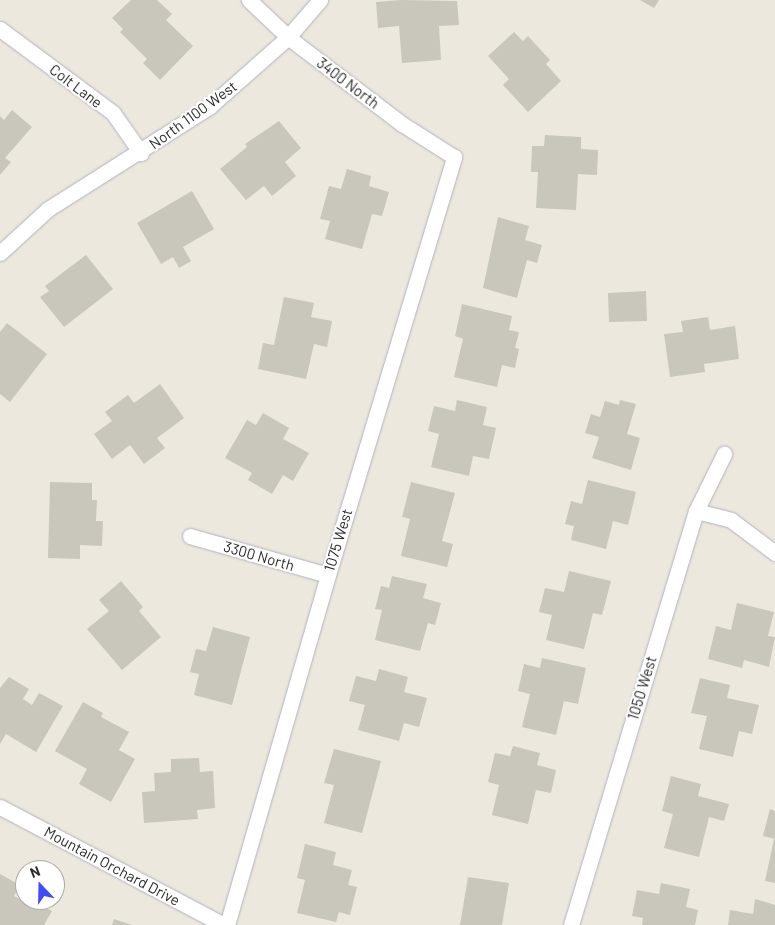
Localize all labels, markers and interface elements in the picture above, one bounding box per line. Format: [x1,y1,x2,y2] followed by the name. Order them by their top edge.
[313,54,383,112] street label: 3400 North
[46,60,106,112] street label: Colt Lane
[146,77,240,153] street label: North 1100 West
[320,507,356,573] street label: 1075 West
[221,537,297,575] street label: 3300 North
[624,654,660,722] street label: 1050 West
[41,823,183,909] street label: Mountain Orchard Drive
[15,860,65,910] north arrow
[27,862,42,881] text: N

